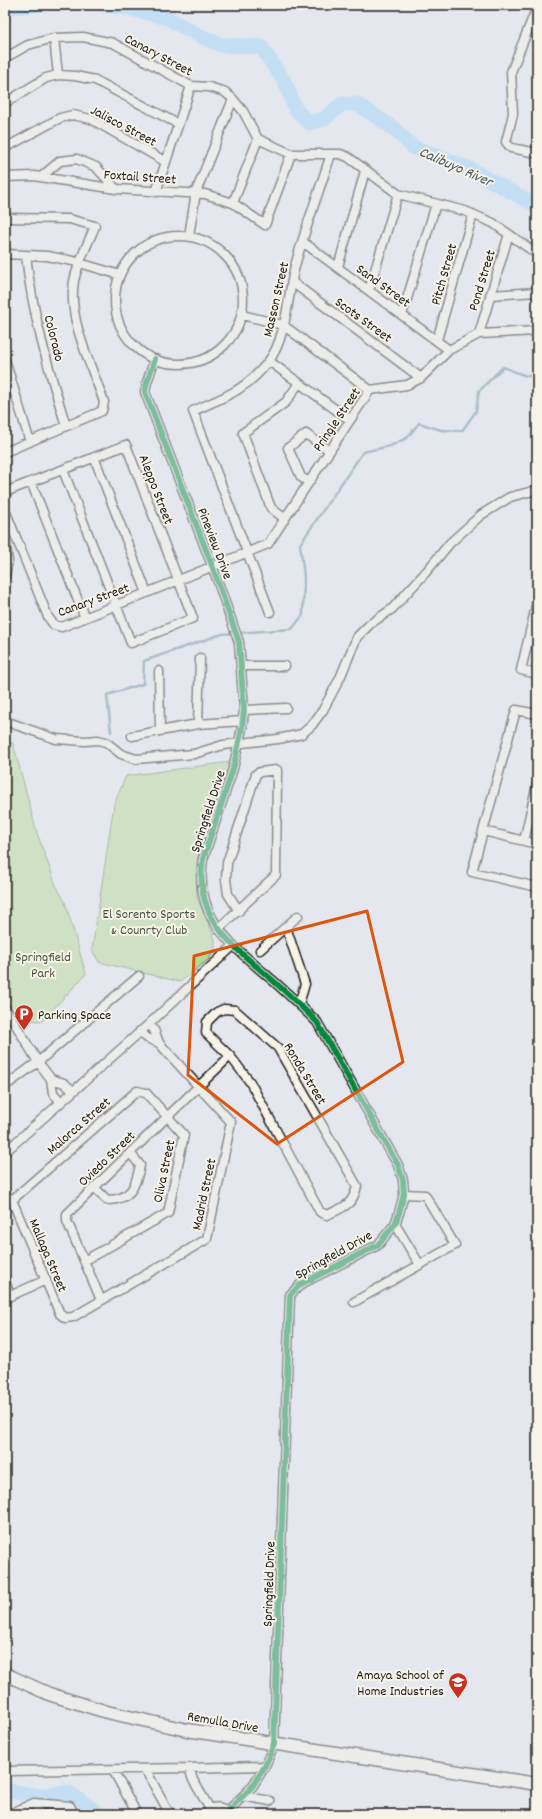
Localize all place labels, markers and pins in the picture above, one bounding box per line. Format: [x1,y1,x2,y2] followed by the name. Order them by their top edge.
[13,1003,35,1031] parking icon: Parking Space
[38,1006,111,1026] place label: Parking Space
[356,1666,445,1702] place label: Amaya School of Home Industries
[447,1671,469,1699] school or university icon: Amaya School of Home Industries

